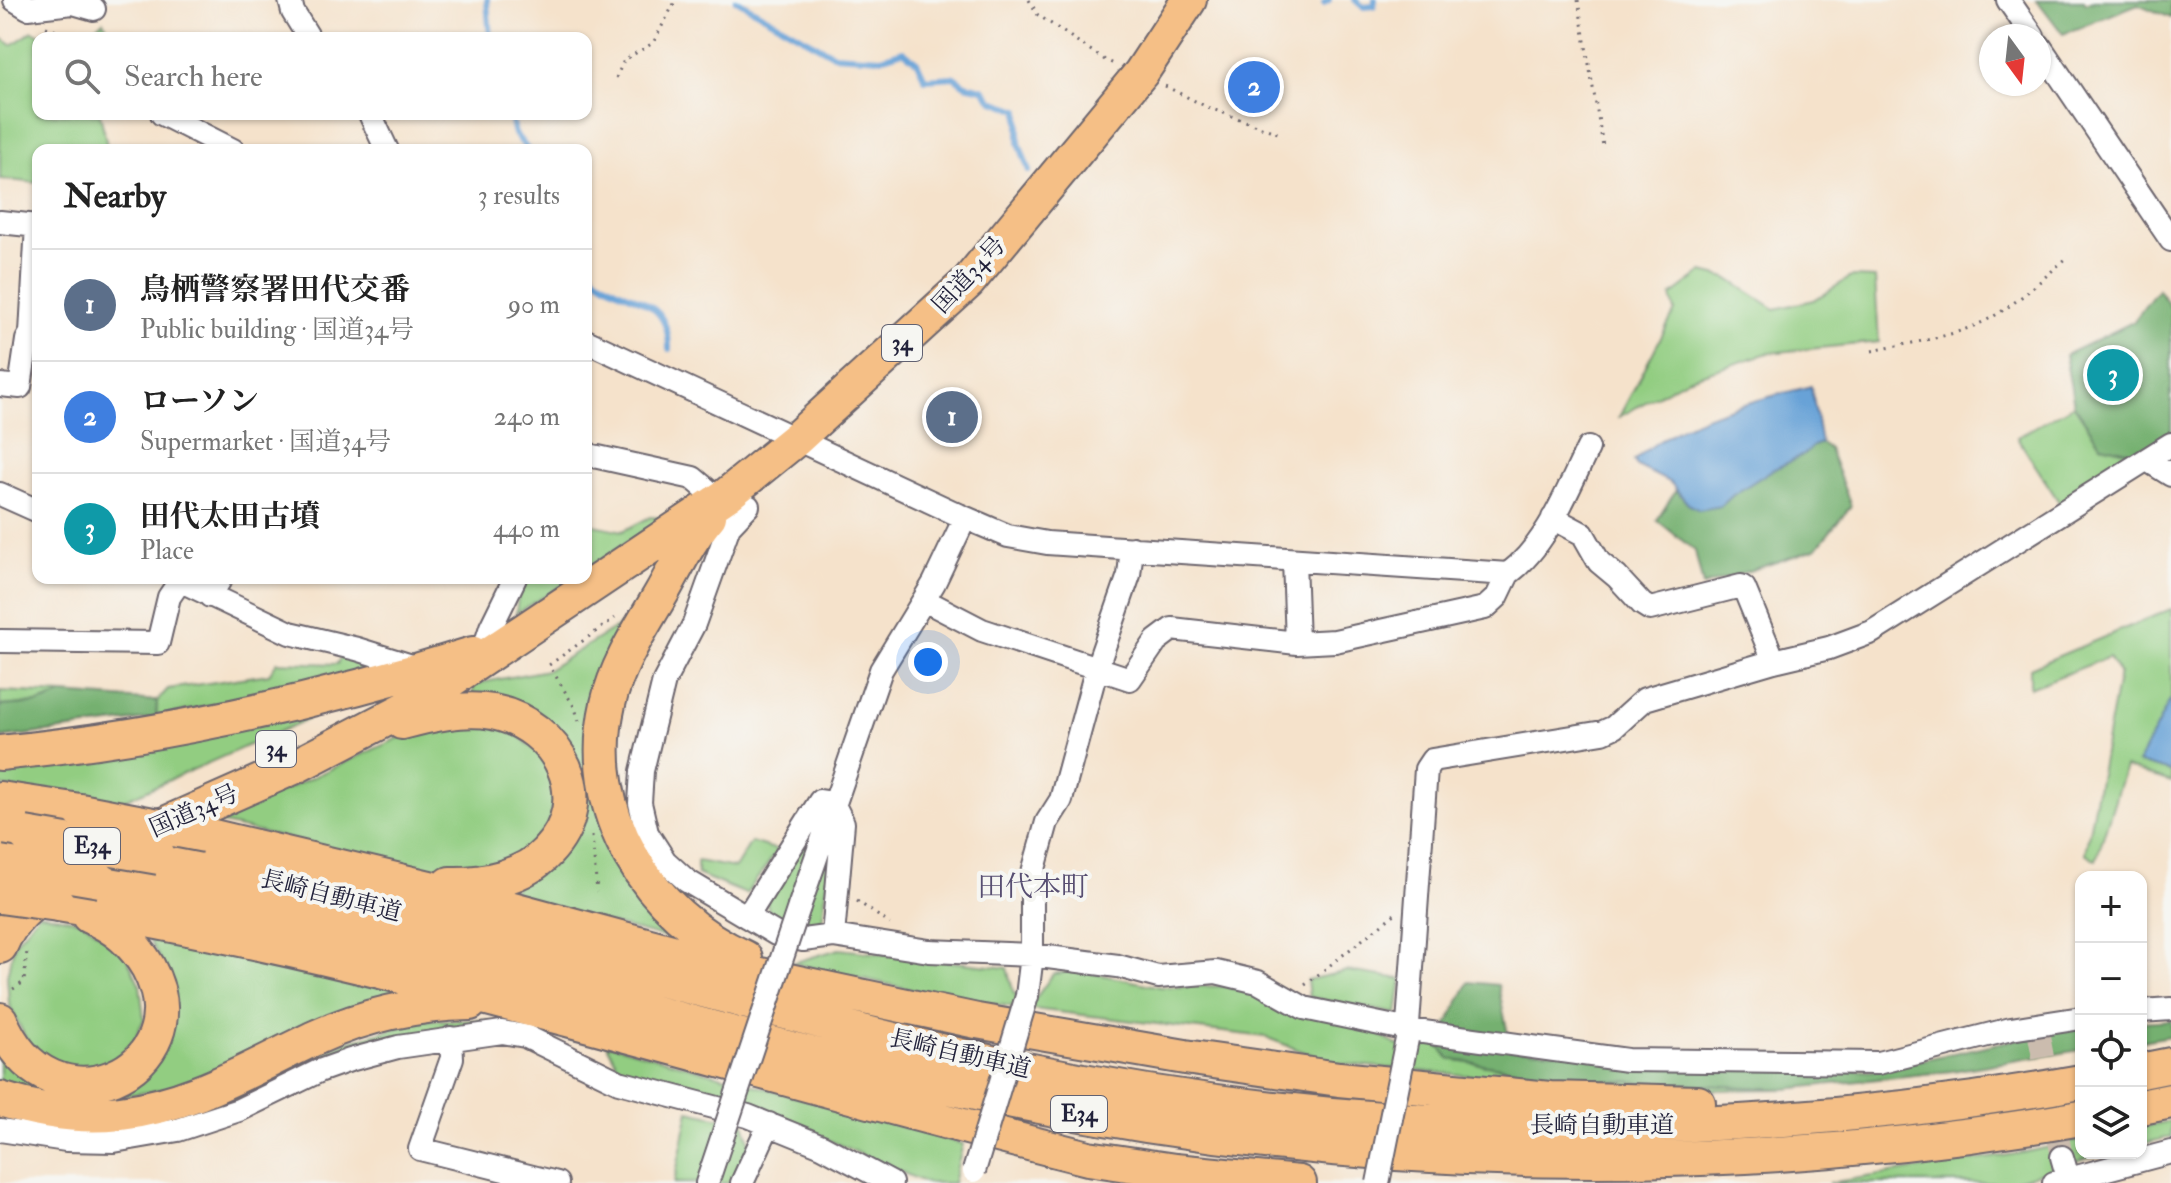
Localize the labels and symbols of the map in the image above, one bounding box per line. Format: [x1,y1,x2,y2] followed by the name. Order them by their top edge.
[1979,24,2051,96] north arrow
[1228,57,1280,117] pin: 2
[926,230,1012,320] street label: 国道34号
[882,325,922,361] road number: 34
[2087,345,2139,405] pin: 3
[926,387,978,447] pin: 1
[908,642,948,682] your location
[256,731,296,767] road number: 34
[145,778,243,844] street label: 国道34号
[64,828,120,864] road number: E34
[257,864,405,928] street label: 長崎自動車道
[977,870,1089,905] district label: 田代本町
[886,1023,1034,1085] street label: 長崎自動車道
[1051,1096,1107,1132] road number: E34
[1530,1110,1674,1141] street label: 長崎自動車道

